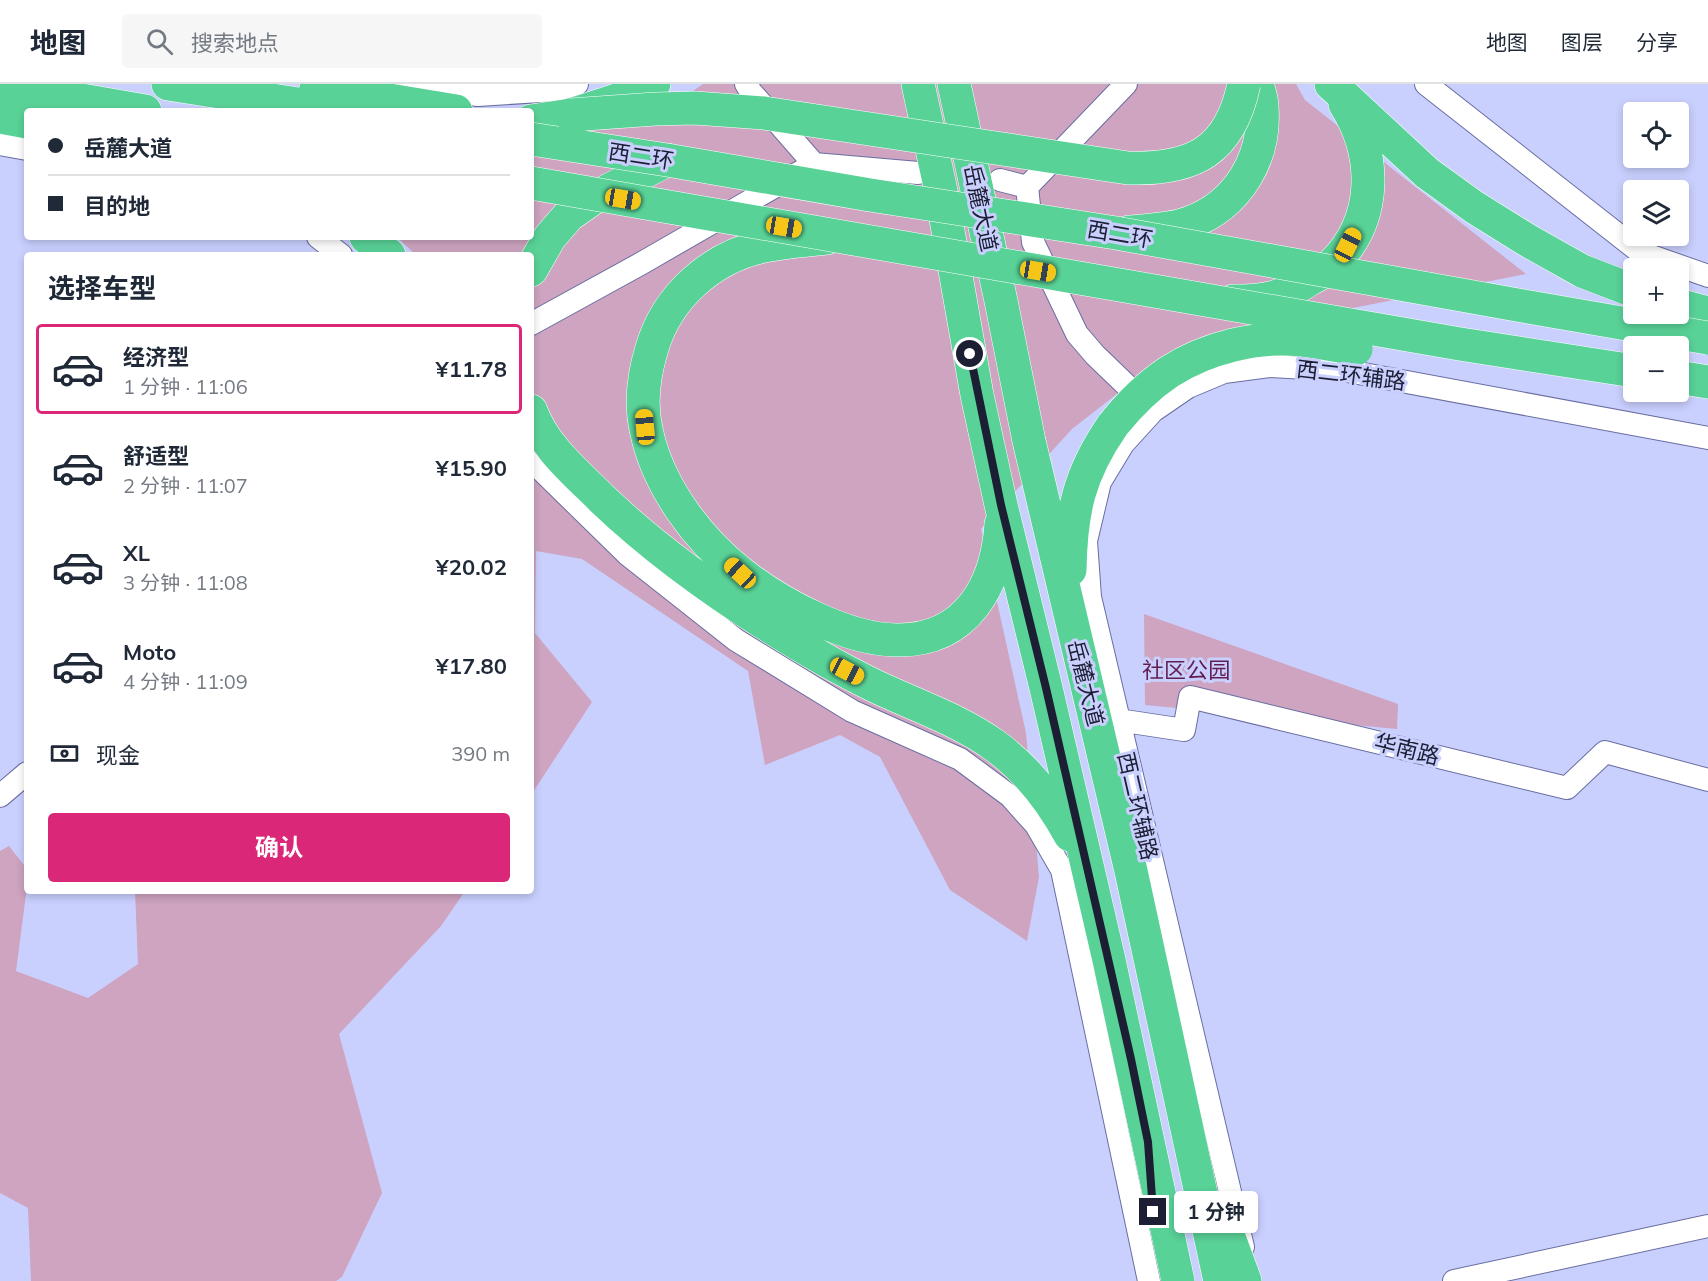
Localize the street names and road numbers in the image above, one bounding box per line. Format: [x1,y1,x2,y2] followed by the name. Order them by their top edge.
[606,137,676,175] street label: 西二环
[958,162,1004,254] street label: 岳麓大道
[1085,214,1155,254] street label: 西二环
[1295,354,1407,396] street label: 西二环辅路
[1062,637,1110,729] street label: 岳麓大道
[1372,727,1442,771] street label: 华南路
[1112,749,1164,863] street label: 西二环辅路

